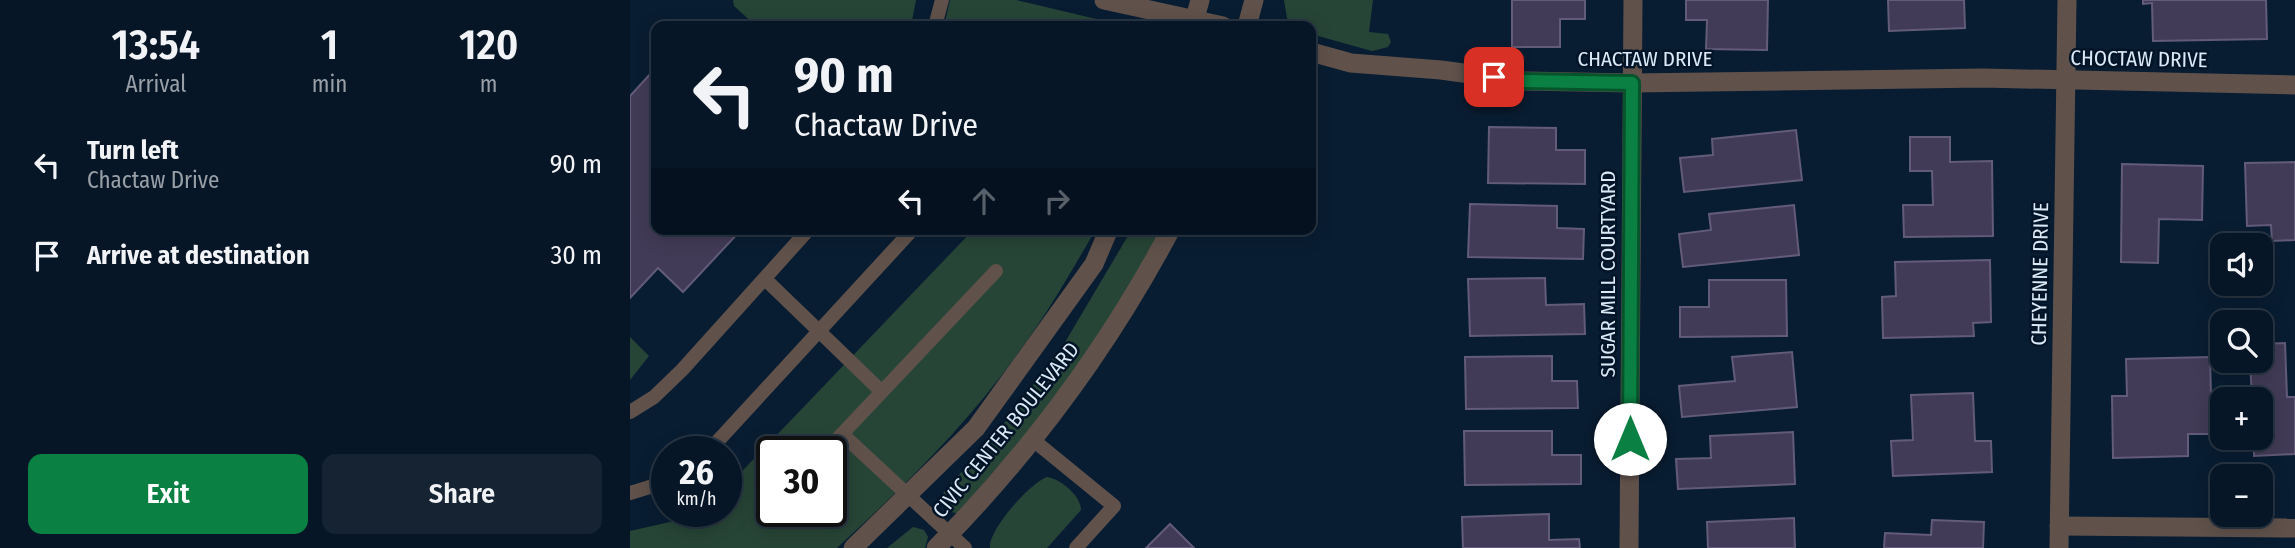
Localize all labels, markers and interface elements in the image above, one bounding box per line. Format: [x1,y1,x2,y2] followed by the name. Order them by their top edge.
[112,20,200,70] text: 13:54
[321,20,338,70] text: 1
[459,20,518,70] text: 120
[2070,45,2208,73] street label: CHOCTAW DRIVE
[794,46,894,105] text: 90 m
[1578,46,1713,72] street label: CHACTAW DRIVE
[1464,47,1524,107] pin
[679,49,770,140] icon: left
[1475,58,1513,96] icon: arrive
[125,70,186,98] text: Arrival
[312,70,347,98] text: min
[480,70,498,98] text: m
[794,106,978,144] text: Chactaw Drive
[87,135,179,166] text: Turn left
[28,146,66,184] icon: left
[550,149,602,180] text: 90 m
[87,166,219,194] text: Chactaw Drive
[1595,171,1621,377] street label: SUGAR MILL COURTYARD
[892,182,930,220] icon: left
[965,182,1003,220] icon: ahead
[1038,182,1076,220] icon: right
[2026,202,2054,346] street label: CHEYENNE DRIVE
[2210,233,2273,527] map controls
[2210,233,2273,296] button: sound
[28,237,66,275] icon: arrive
[87,240,310,271] text: Arrive at destination
[551,240,602,271] text: 30 m
[2210,310,2273,373] button: search
[927,337,1085,523] street label: CIVIC CENTER BOULEVARD
[2210,387,2273,450] button: +
[1593,402,1667,476] position arrow
[756,436,847,527] speed limit sign: 30
[679,451,714,493] text: 26
[28,454,308,534] button: Exit
[322,454,602,534] button: Share
[2210,464,2273,527] button: −
[676,488,717,510] text: km/h

